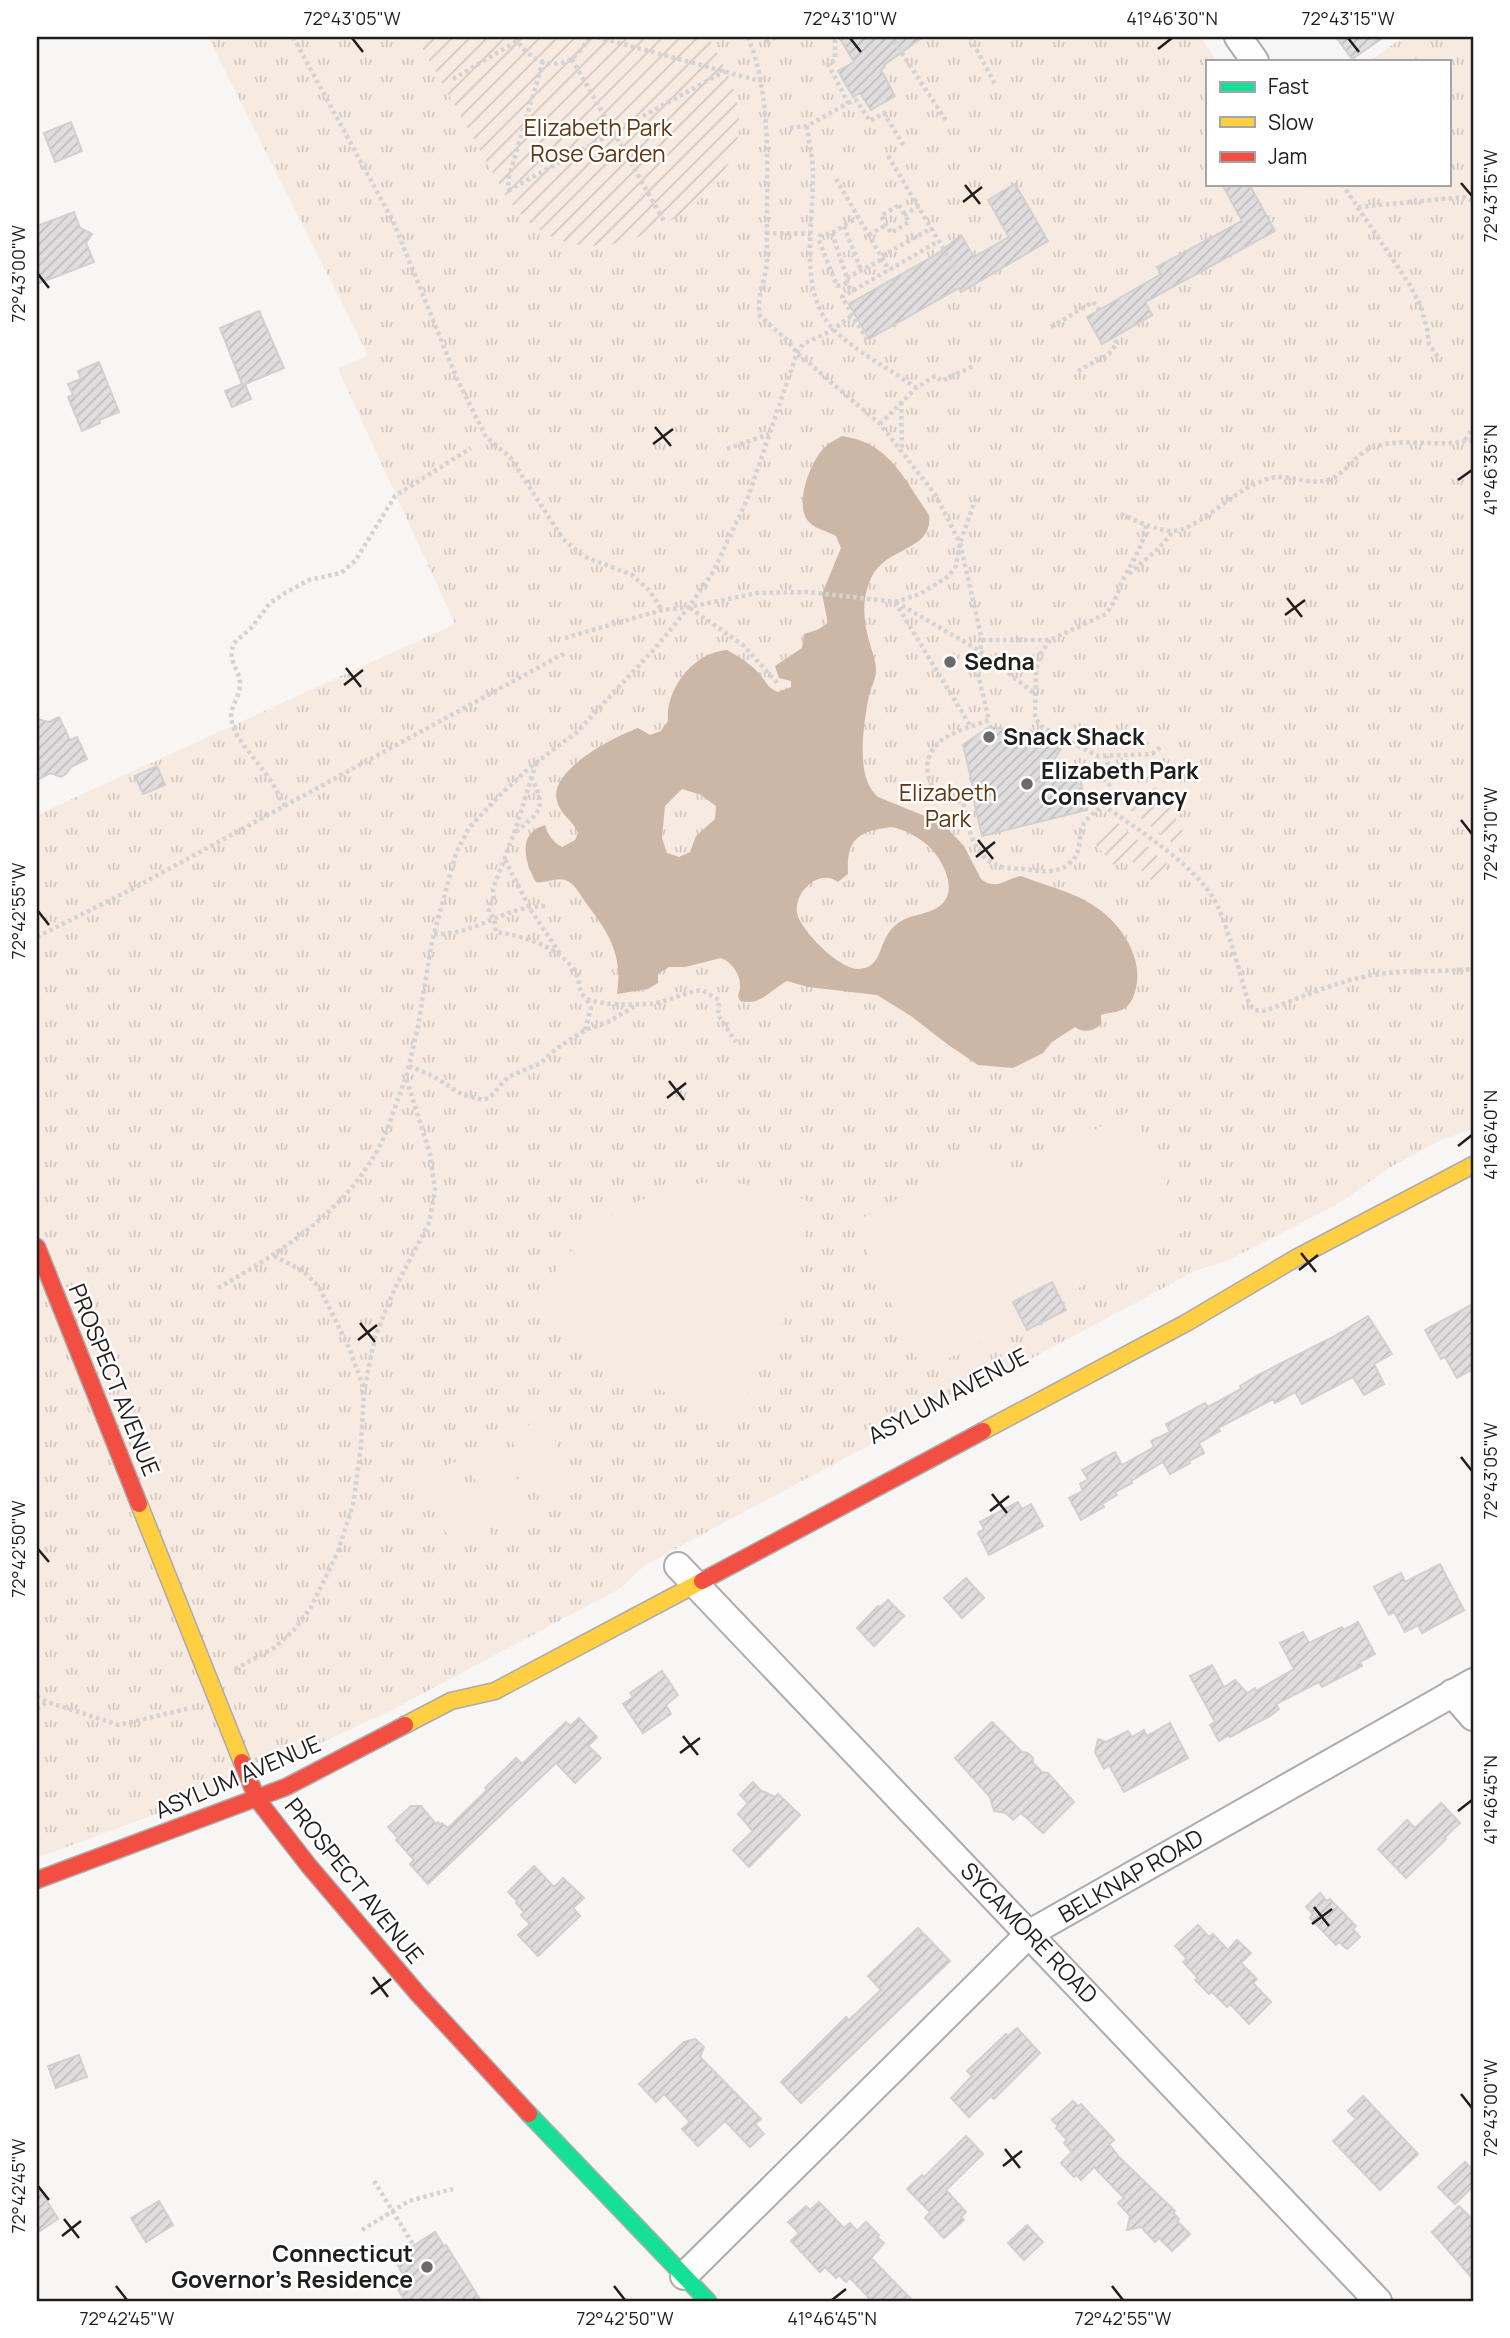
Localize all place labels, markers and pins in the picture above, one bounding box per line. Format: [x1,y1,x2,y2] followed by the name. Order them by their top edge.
[964,645,1035,677] place label: Sedna
[942,654,958,670] marker: Sedna
[1003,720,1145,752] place label: Snack Shack
[981,729,997,745] marker: Snack Shack
[1041,754,1199,812] place label: Elizabeth Park Conservancy
[1019,776,1035,792] marker: Elizabeth Park Conservancy
[171,2237,413,2295] place label: Connecticut Governor's Residence
[419,2259,435,2275] marker: Connecticut Governor's Residence

